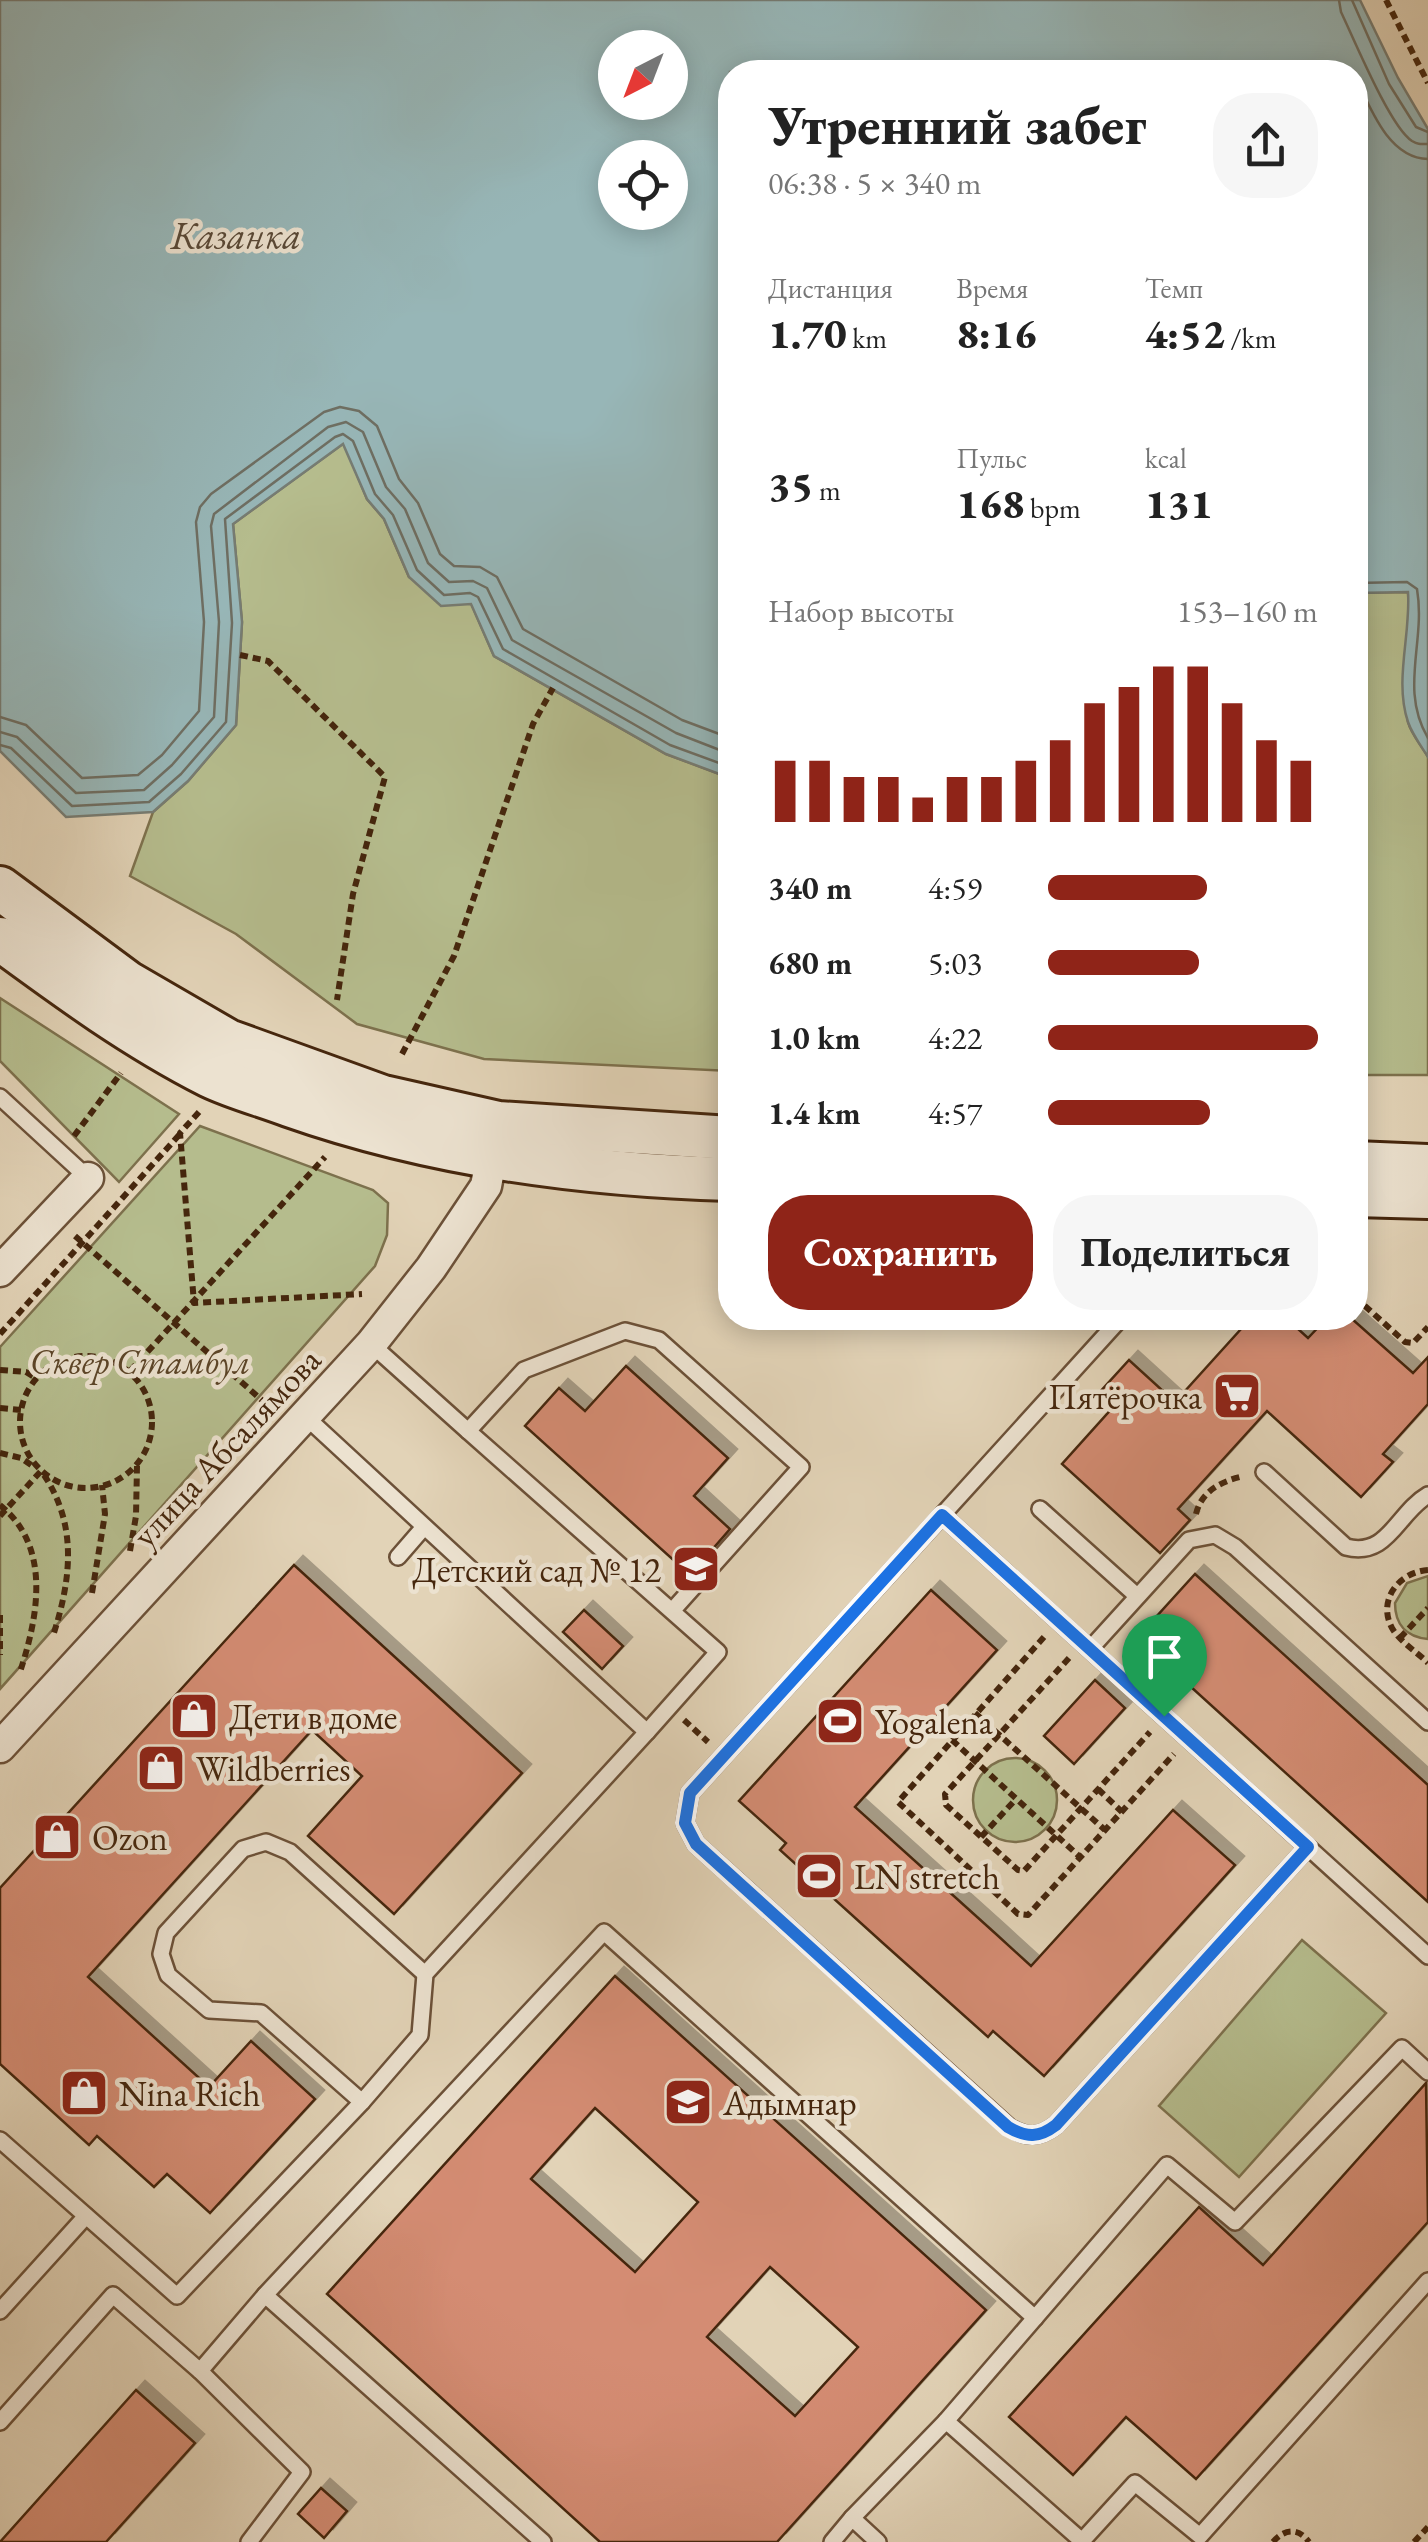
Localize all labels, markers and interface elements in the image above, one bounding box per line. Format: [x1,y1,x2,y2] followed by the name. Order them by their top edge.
[598,30,688,120] north arrow
[598,30,688,230] map controls
[768,89,1147,160] text: Утренний забег
[1213,93,1318,198] button: share
[598,140,688,230] button: locate
[768,162,981,204] text: 06:38 · 5 × 340 m
[170,210,301,259] water label: Казанка
[768,270,893,306] text: Дистанция
[956,270,1028,306] text: Время
[1145,270,1203,306] text: Темп
[768,306,847,361] text: 1.70
[956,306,1037,361] text: 8:16
[1145,306,1225,361] text: 4:52
[847,320,887,356] text: km
[1225,320,1277,356] text: /km
[956,440,1027,476] text: Пульс
[1145,440,1187,476] text: kcal
[768,458,813,513] text: 35
[813,472,841,508] text: m
[956,476,1024,531] text: 168
[1145,476,1213,531] text: 131
[1024,490,1081,526] text: bpm
[768,590,954,632] text: Набор высоты
[1177,590,1318,632] text: 153–160 m
[768,867,852,909] text: 340 m
[928,867,982,909] text: 4:59
[768,942,852,984] text: 680 m
[928,942,982,984] text: 5:03
[768,1017,861,1059] text: 1.0 km
[928,1017,982,1059] text: 4:22
[768,1092,861,1134] text: 1.4 km
[928,1092,982,1134] text: 4:57
[768,1195,1033,1310] button: Сохранить
[1053,1195,1318,1310] button: Поделиться
[122,1338,331,1557] street label: улица Абсалямова
[30,1339,250,1385] park label: Сквер Стамбул
[1211,1370,1263,1422] supermarket icon: Пятёрочка
[1048,1374,1202,1420] place label: Пятёрочка
[670,1543,722,1595] school or university icon: Детский сад № 12
[412,1547,661,1592] place label: Детский сад № 12
[1122,1614,1207,1717] pin
[1137,1629,1192,1684] icon: arrive
[168,1690,220,1742] shop icon: Дети в доме
[229,1694,397,1739] place label: Дети в доме
[814,1695,866,1747] sports icon: Yogalena
[875,1699,993,1744] place label: Yogalena
[135,1742,187,1794] shop icon: Wildberries
[196,1746,351,1791] place label: Wildberries
[31,1811,83,1863] shop icon: Ozon
[92,1815,168,1860] place label: Ozon
[793,1850,845,1902] sports icon: LN stretch
[854,1854,1000,1899] place label: LN stretch
[58,2067,110,2119] shop icon: Nina Rich
[119,2071,261,2116] place label: Nina Rich
[662,2076,714,2128] school or university icon: Адымнар
[722,2080,857,2126] place label: Адымнар

